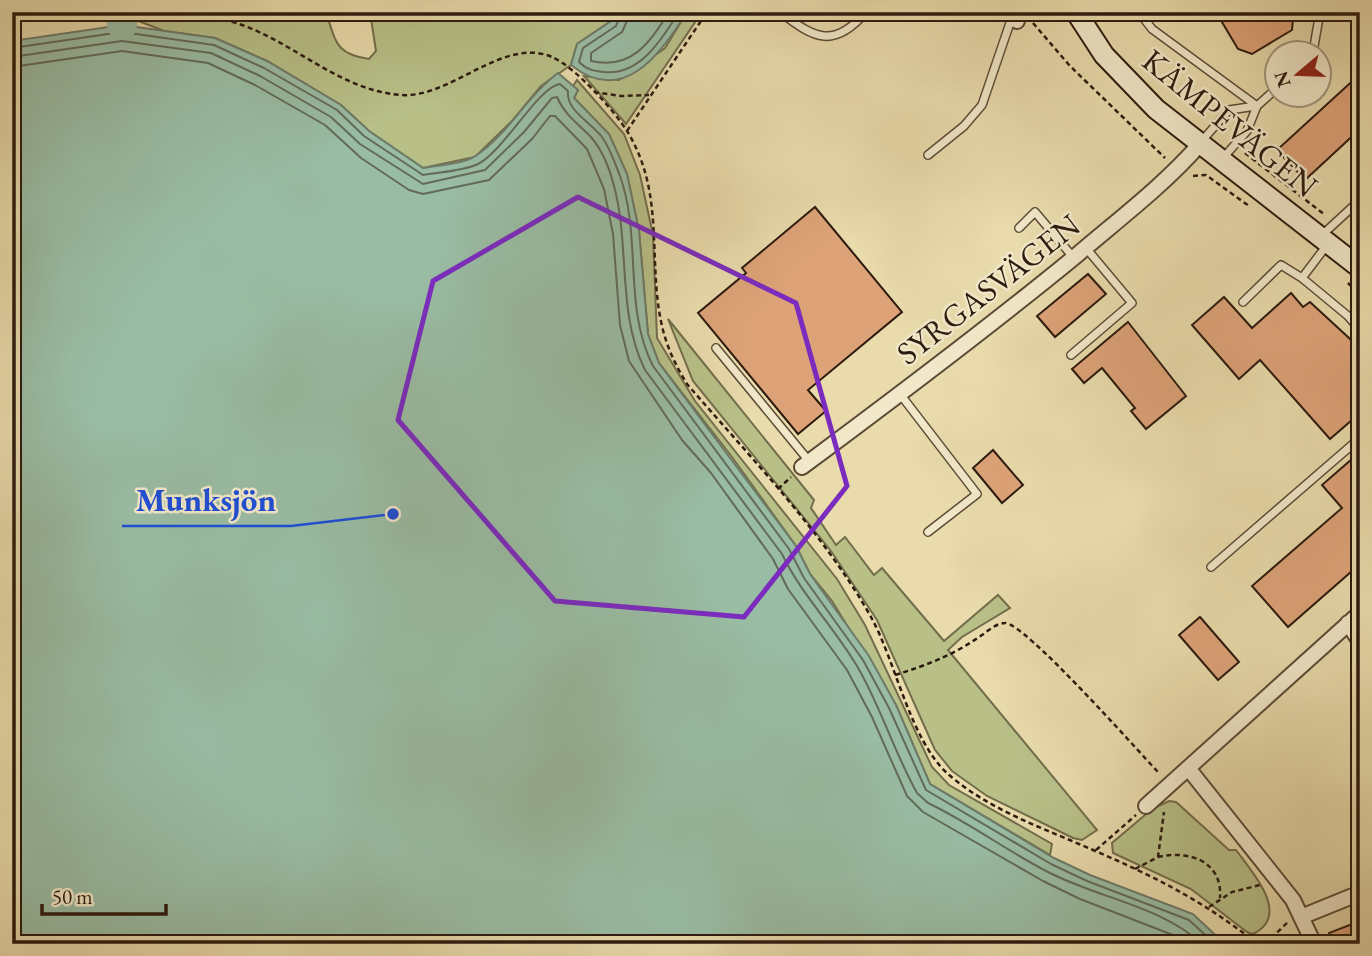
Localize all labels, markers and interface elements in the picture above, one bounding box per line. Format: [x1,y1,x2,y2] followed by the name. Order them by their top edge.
[1264,38,1334,108] north arrow
[1135,41,1325,205] street label: KÄMPEVÄGEN
[888,204,1089,374] street label: SYRGASVÄGEN
[122,472,291,526] callout: Munksjön
[136,478,276,521] text: Munksjön
[42,872,166,916] scale bar
[52,883,93,910] text: 50 m

